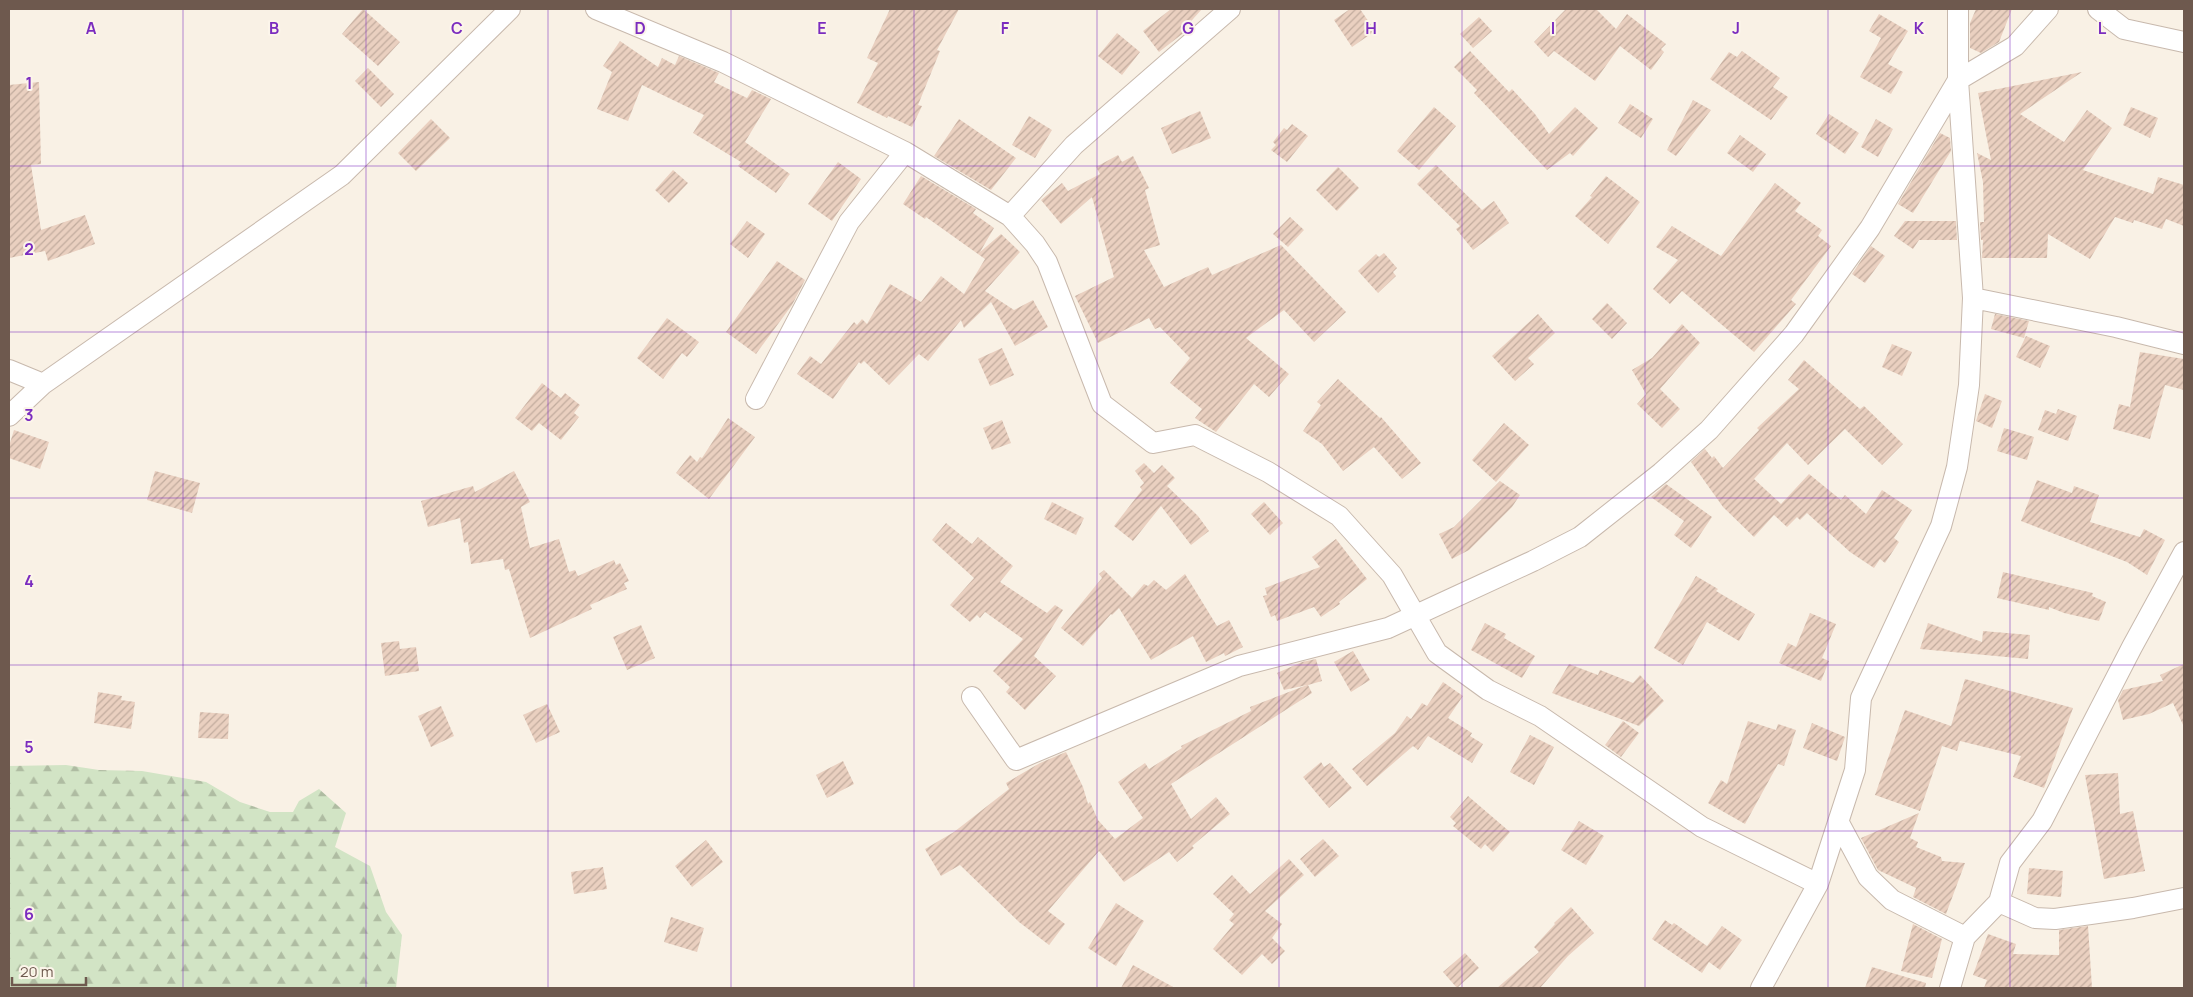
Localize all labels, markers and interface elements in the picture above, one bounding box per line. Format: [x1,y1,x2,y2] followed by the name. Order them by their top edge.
[86,17,97,39] text: A
[269,17,279,39] text: B
[451,17,463,39] text: C
[634,17,646,39] text: D
[817,17,827,39] text: E
[1001,17,1010,39] text: F
[1182,17,1194,39] text: G
[1365,17,1377,39] text: H
[1551,17,1555,39] text: I
[1732,17,1740,39] text: J
[1914,17,1925,39] text: K
[2098,17,2107,39] text: L
[25,72,33,94] text: 1
[24,238,34,260] text: 2
[24,404,34,426] text: 3
[24,570,34,592] text: 4
[24,736,34,758] text: 5
[24,903,34,925] text: 6
[12,954,86,986] scale bar
[20,961,53,982] text: 20 m

